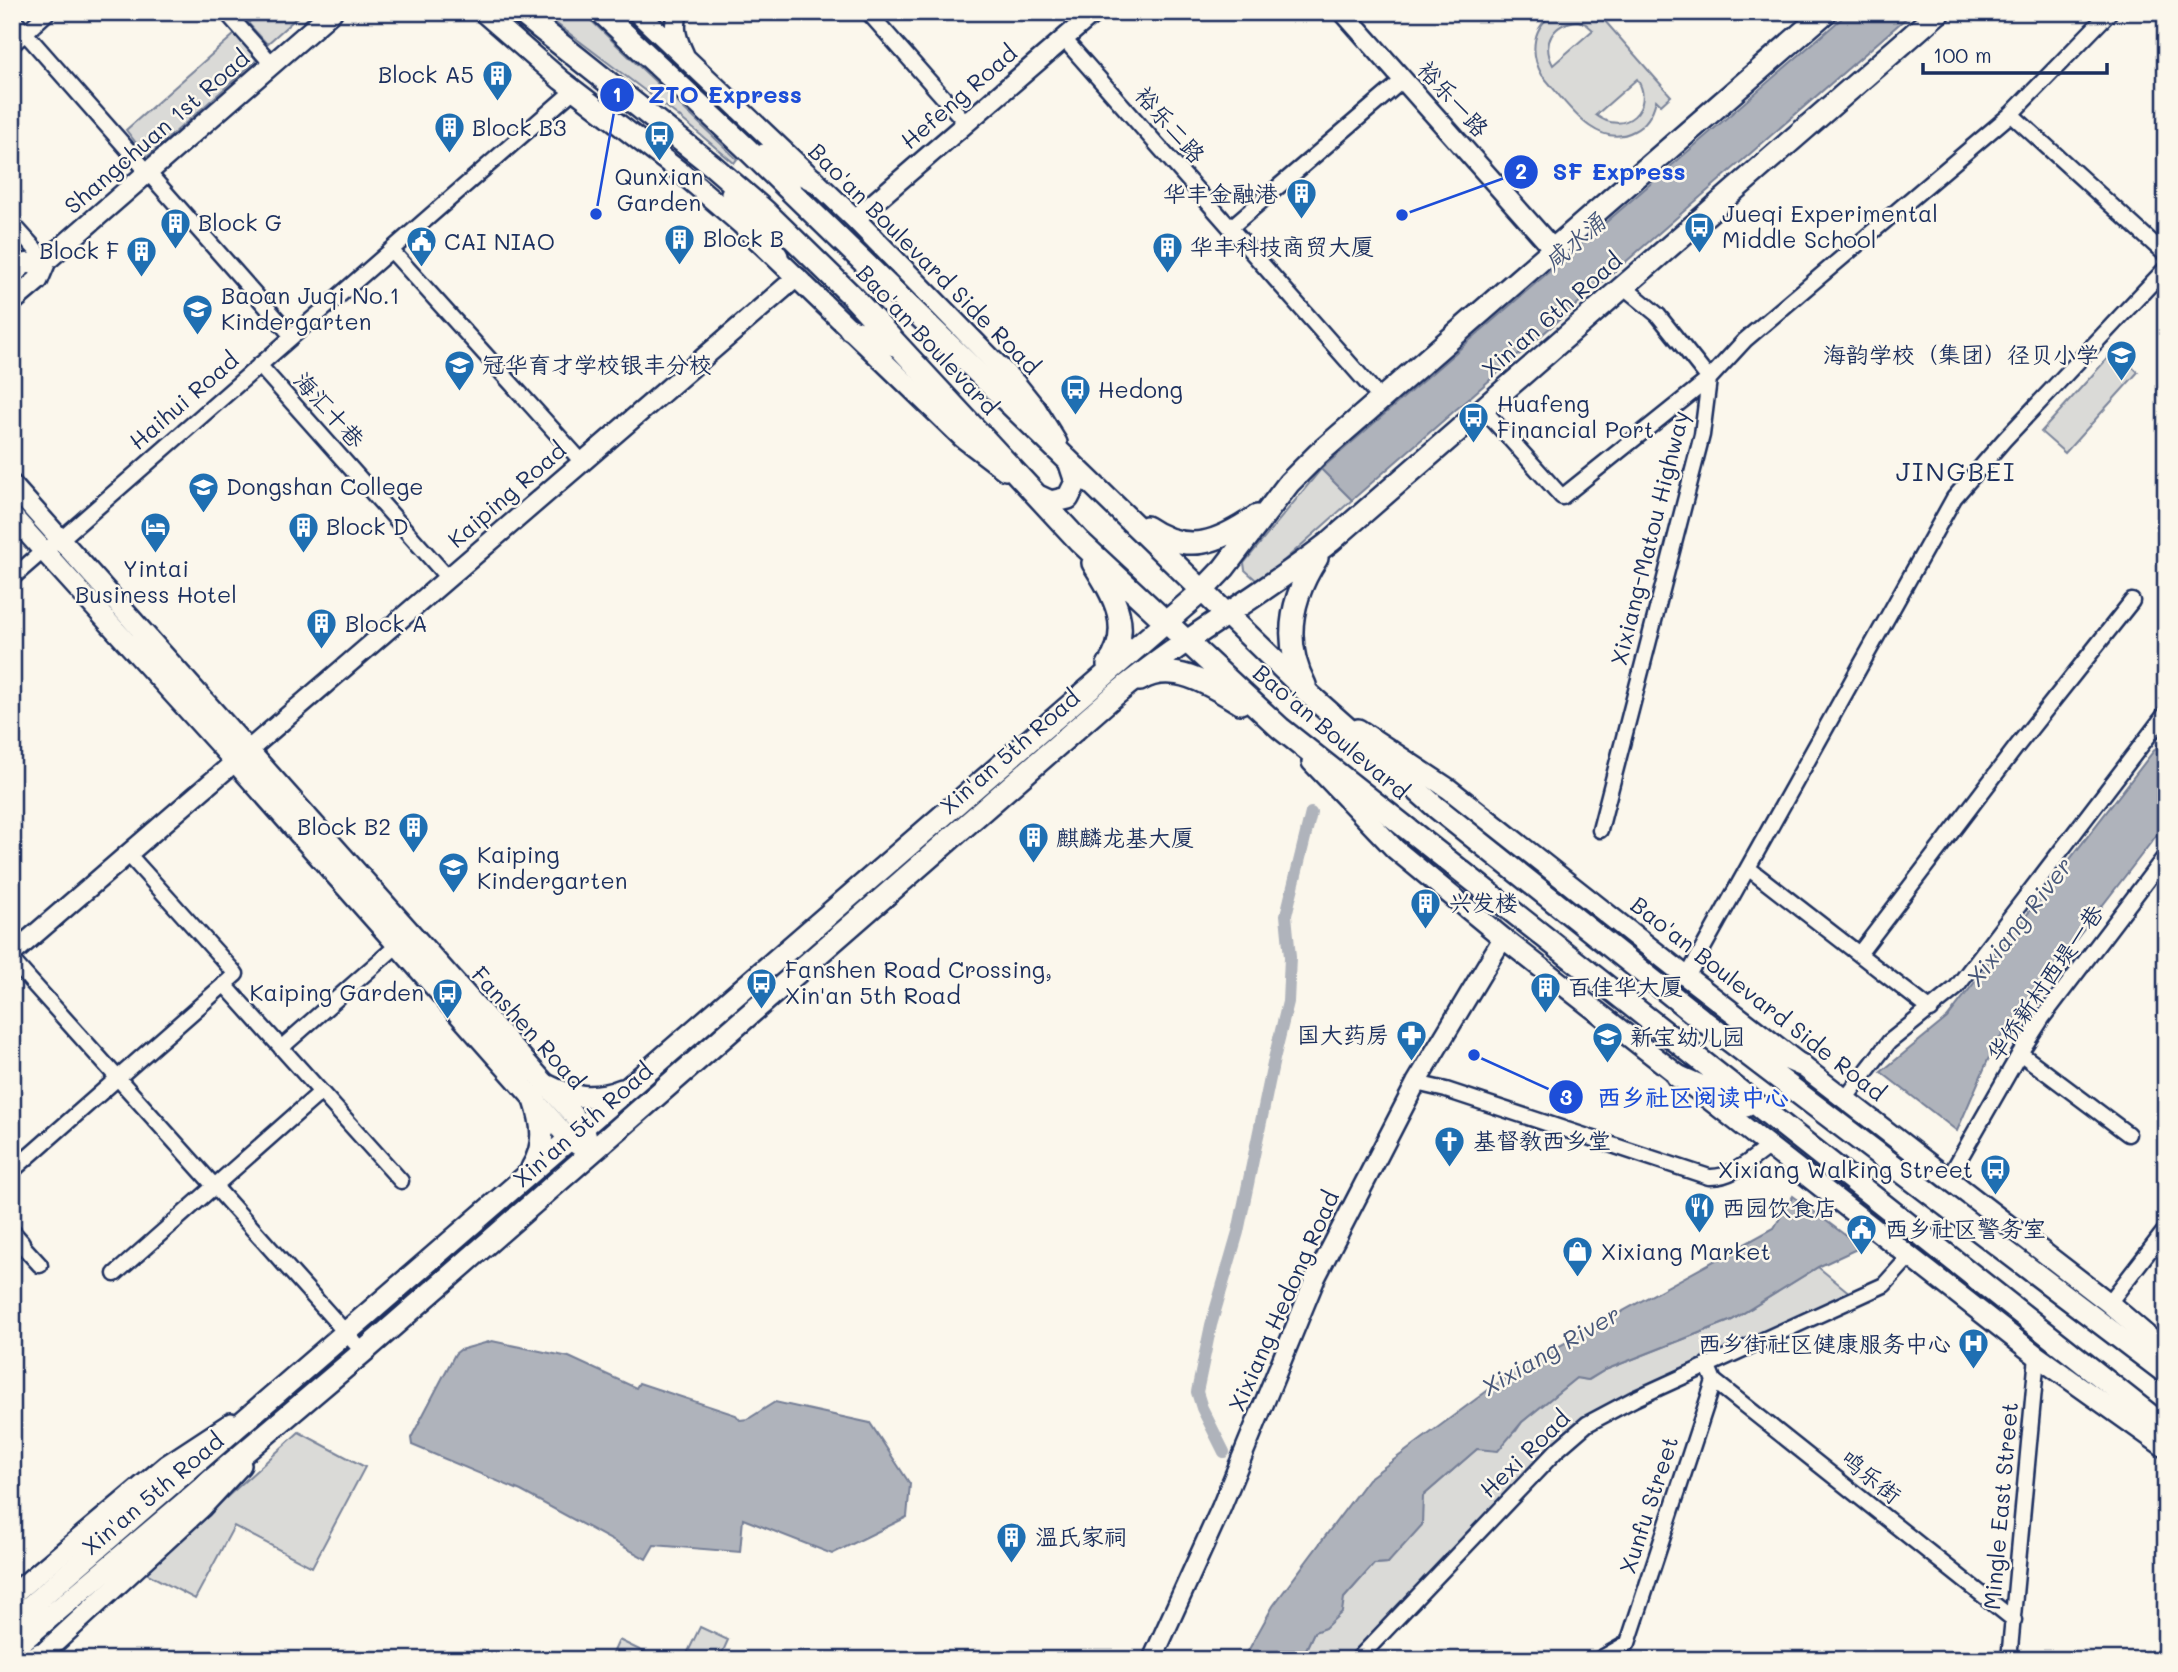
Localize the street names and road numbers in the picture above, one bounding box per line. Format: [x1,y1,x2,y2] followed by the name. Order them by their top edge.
[894,38,1023,155] street label: Hefeng Road
[57,42,255,220] street label: Shangchuan 1st Road
[1412,54,1496,143] street label: 裕乐一路
[1129,80,1212,169] street label: 裕乐二路
[803,138,1045,380] street label: Bao'an Boulevard Side Road
[1475,245,1628,383] street label: Xin'an 6th Road
[850,259,1004,421] street label: Bao'an Boulevard
[123,345,244,456] street label: Haihui Road
[288,365,372,454] street label: 海汇十巷
[1603,407,1695,668] street label: Xixiang-Matou Highway
[441,435,572,554] street label: Kaiping Road
[1247,657,1416,805] street label: Bao'an Boulevard
[933,682,1085,820] street label: Xin'an 5th Road
[1625,889,1892,1107] street label: Bao'an Boulevard Side Road
[1979,898,2110,1066] street label: 华侨新村西堤一巷
[465,959,592,1095] street label: Fanshen Road
[506,1055,658,1193] street label: Xin'an 5th Road
[1221,1186,1345,1416] street label: Xixiang Hedong Road
[1976,1401,2024,1611] street label: Mingle East Street
[1473,1403,1576,1504] street label: Hexi Road
[75,1425,229,1561] street label: Xin'an 5th Road
[1612,1432,1684,1577] street label: Xunfu Street
[1835,1443,1908,1510] street label: 鸣乐街

